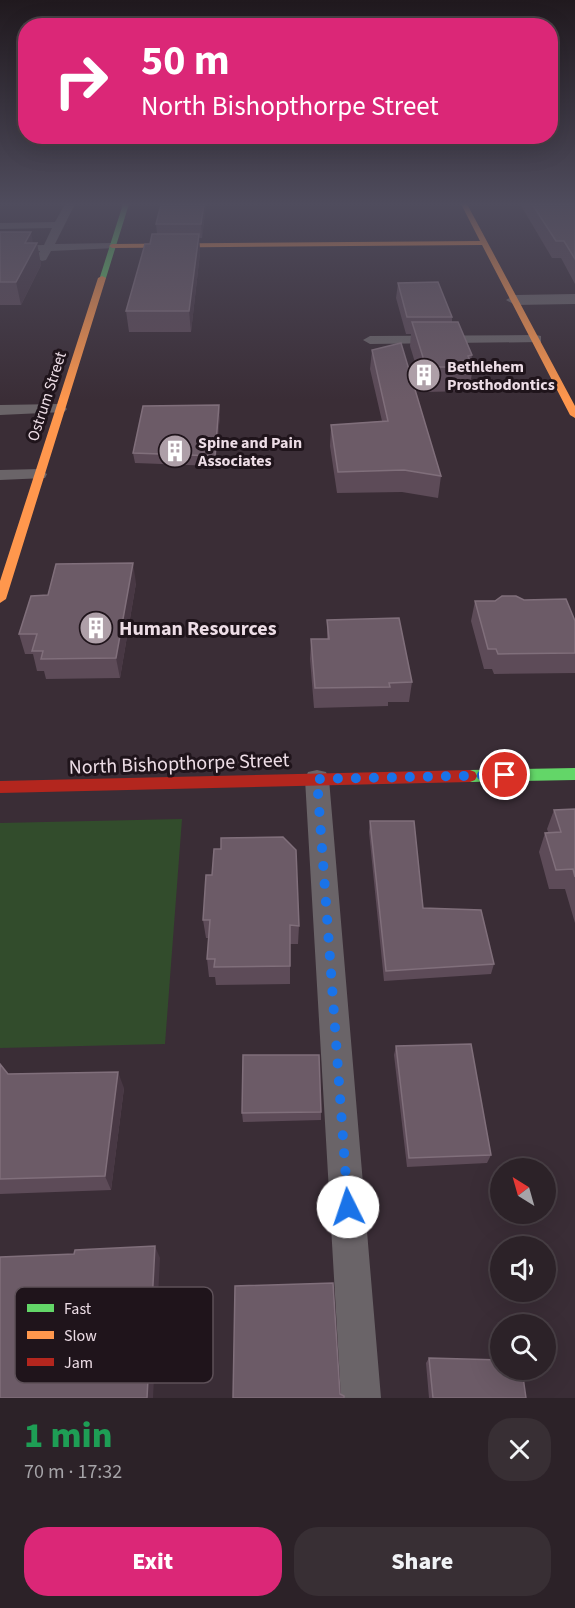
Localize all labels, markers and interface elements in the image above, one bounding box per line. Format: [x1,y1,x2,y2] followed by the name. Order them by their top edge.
[141,31,230,91] text: 50 m
[42,42,120,120] icon: right
[141,87,439,126] text: North Bishopthorpe Street
[22,348,72,444] street label: Ostrum Street
[447,356,555,396] place label: Bethlehem Prosthodontics
[406,357,442,393] building icon: Bethlehem Prosthodontics
[197,432,302,472] place label: Spine and Pain Associates
[157,433,193,469] building icon: Spine and Pain Associates
[78,610,114,646] building icon: Human Resources
[119,615,277,643] place label: Human Resources
[68,746,290,782] street label: North Bishopthorpe Street
[479,749,530,800] pin
[488,758,521,791] icon: arrive
[490,1158,556,1224] north arrow
[490,1158,556,1380] map controls
[316,1175,380,1239] position arrow
[490,1236,556,1302] button: sound
[15,1287,213,1383] legend
[64,1298,92,1320] text: Fast
[490,1314,556,1380] button: search
[64,1325,97,1347] text: Slow
[64,1352,93,1374] text: Jam
[24,1410,112,1461] text: 1 min
[488,1418,551,1481] button: close
[24,1458,122,1486] text: 70 m · 17:32
[24,1527,282,1596] button: Exit
[294,1527,551,1596] button: Share

